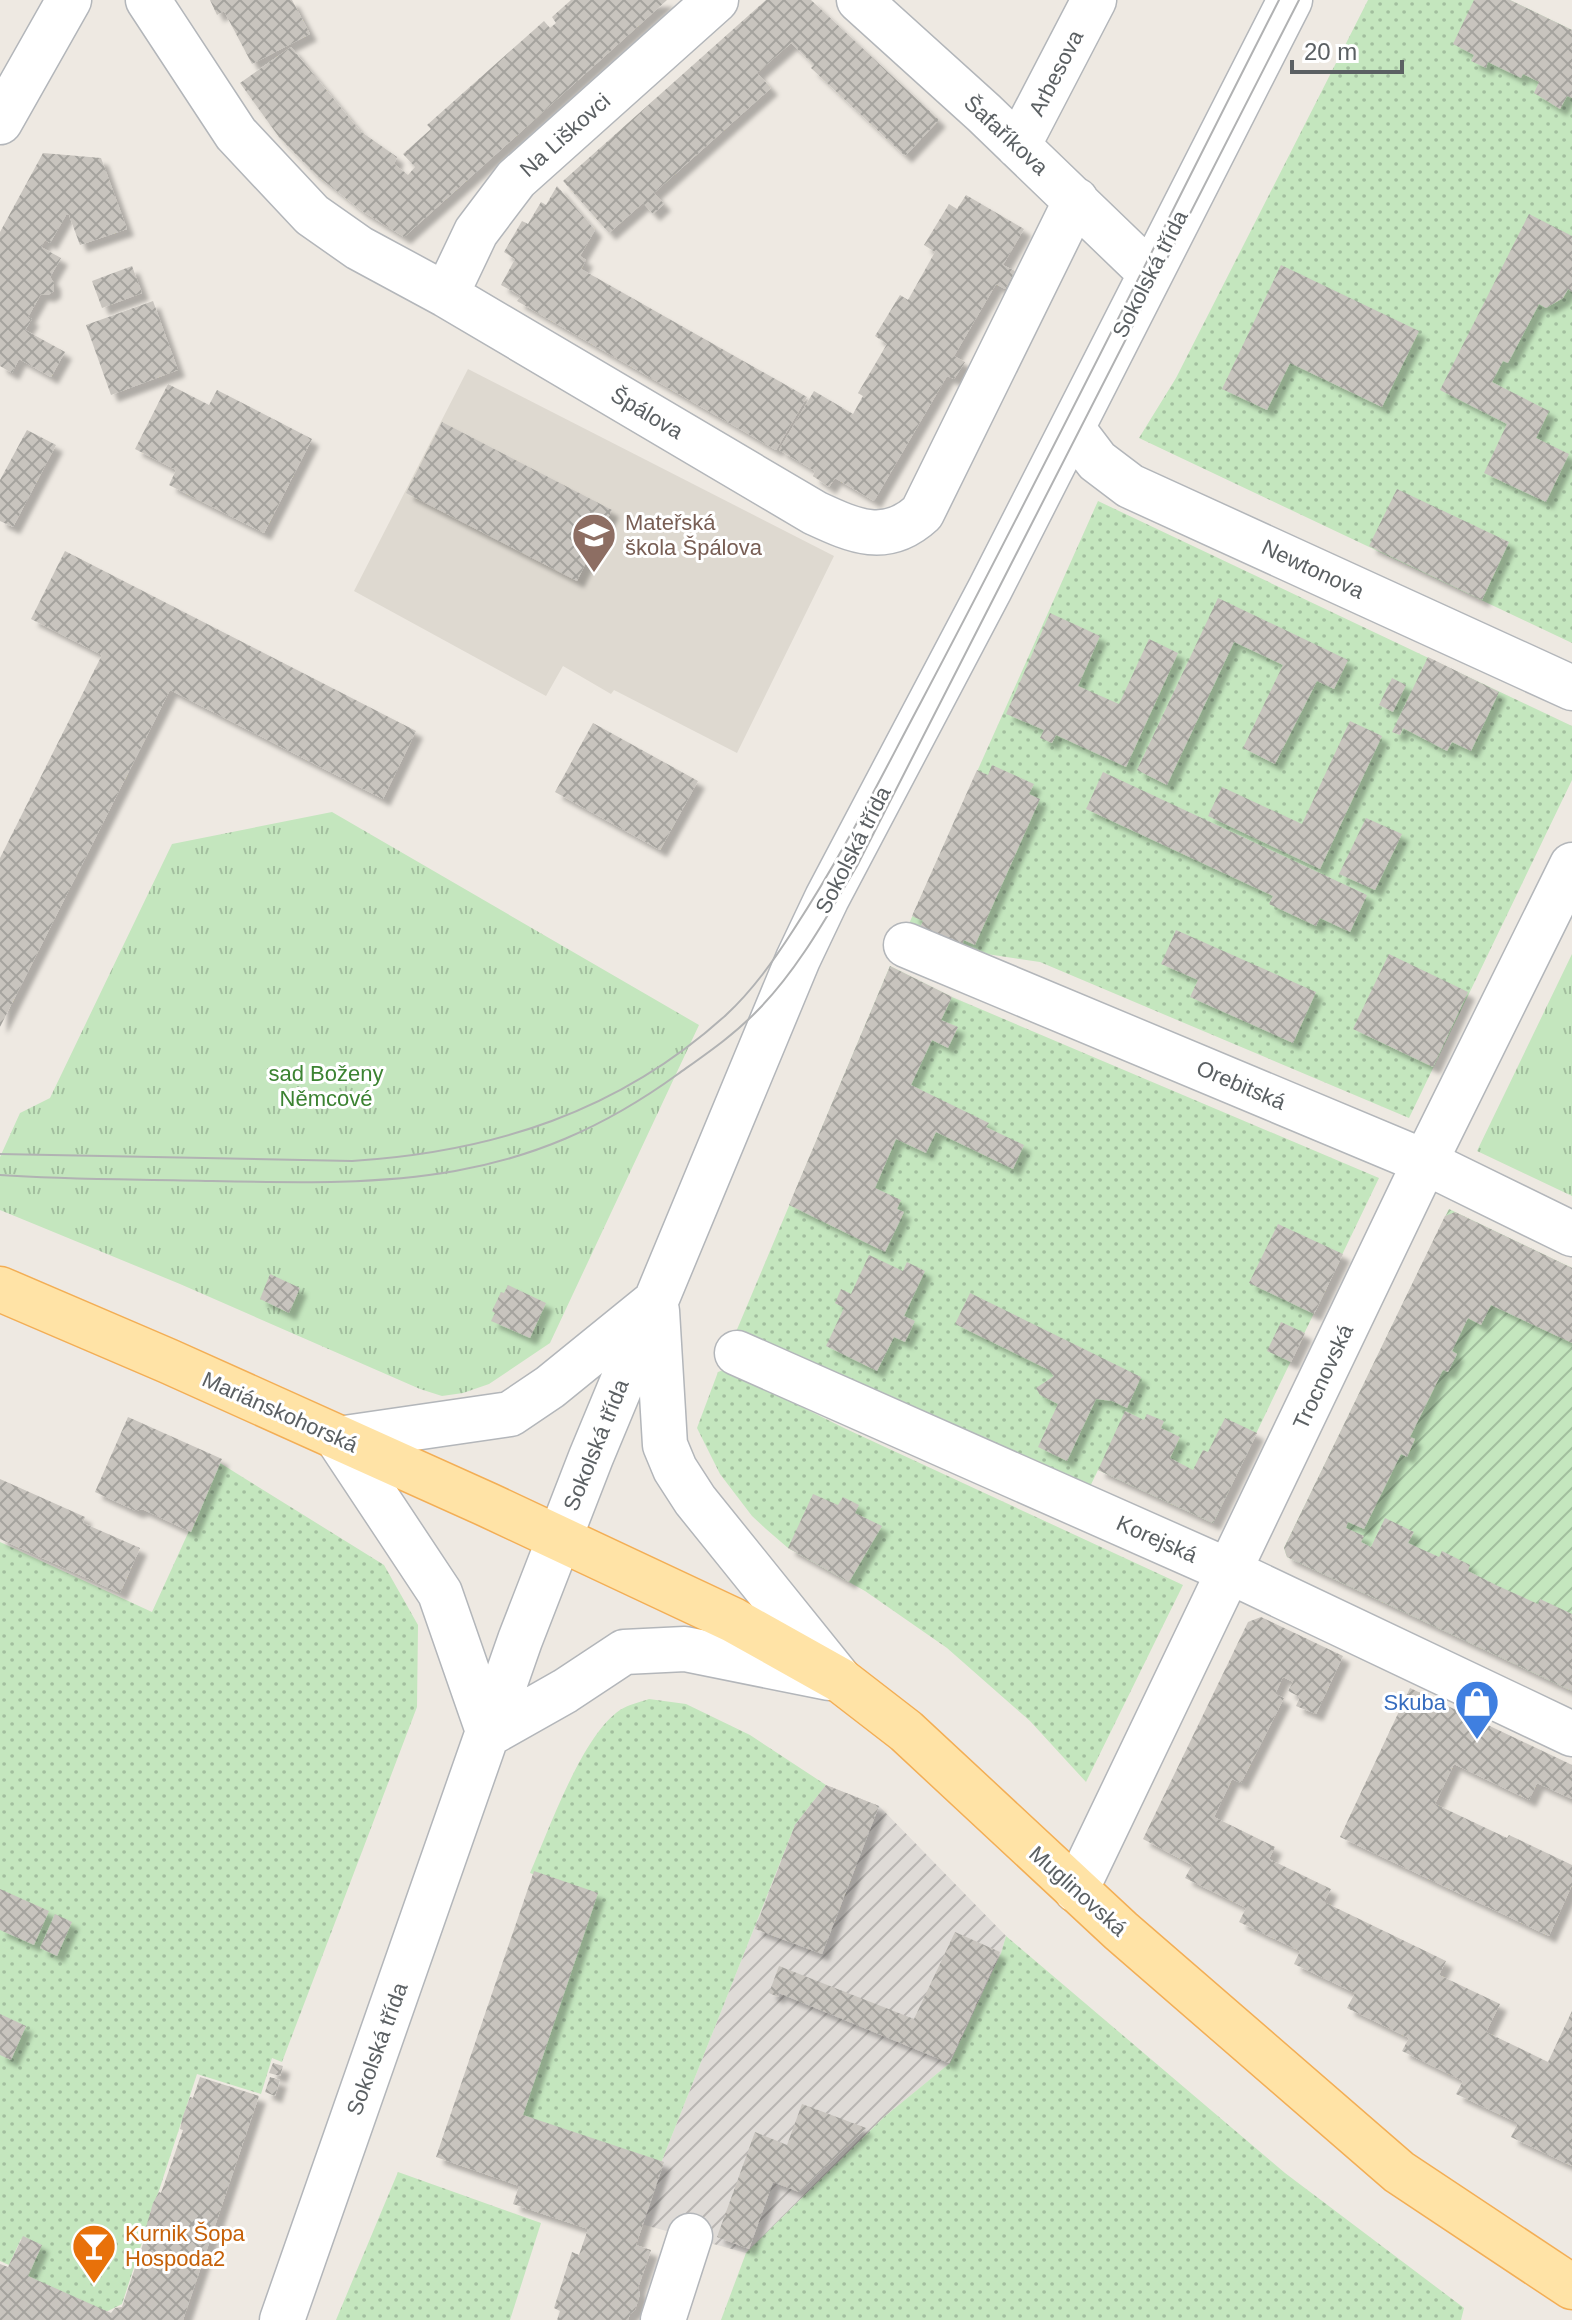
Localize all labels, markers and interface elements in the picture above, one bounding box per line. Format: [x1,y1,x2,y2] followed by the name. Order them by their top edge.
[1292,24,1402,74] scale bar
[1024,25,1089,120] street label: Arbesova
[1304,38,1357,65] text: 20 m
[515,88,615,182] street label: Na Liškovci
[959,90,1054,181] street label: Šafaříkova
[1107,206,1193,342] street label: Sokolská třída
[606,382,688,445] street label: Špálova
[625,510,763,560] place label: Mateřská škola Špálova
[570,511,618,574] school or university icon: Mateřská škola Špálova
[1258,534,1369,604] street label: Newtonova
[810,782,896,918] street label: Sokolská třída
[1193,1055,1290,1115] street label: Orebitská
[269,1061,383,1111] park label: sad Boženy Němcové
[1288,1320,1359,1433] street label: Trocnovská
[198,1367,362,1458] street label: Mariánskohorská
[558,1375,634,1514] street label: Sokolská třída
[1113,1510,1202,1568] street label: Korejská
[1453,1678,1501,1741] shop icon: Skuba
[1384,1690,1447,1715] place label: Skuba
[1024,1841,1132,1942] street label: Muglinovská
[341,1979,413,2119] street label: Sokolská třída
[125,2221,246,2271] place label: Kurnik Šopa Hospoda2
[70,2222,118,2285] bar icon: Kurnik Šopa Hospoda2

